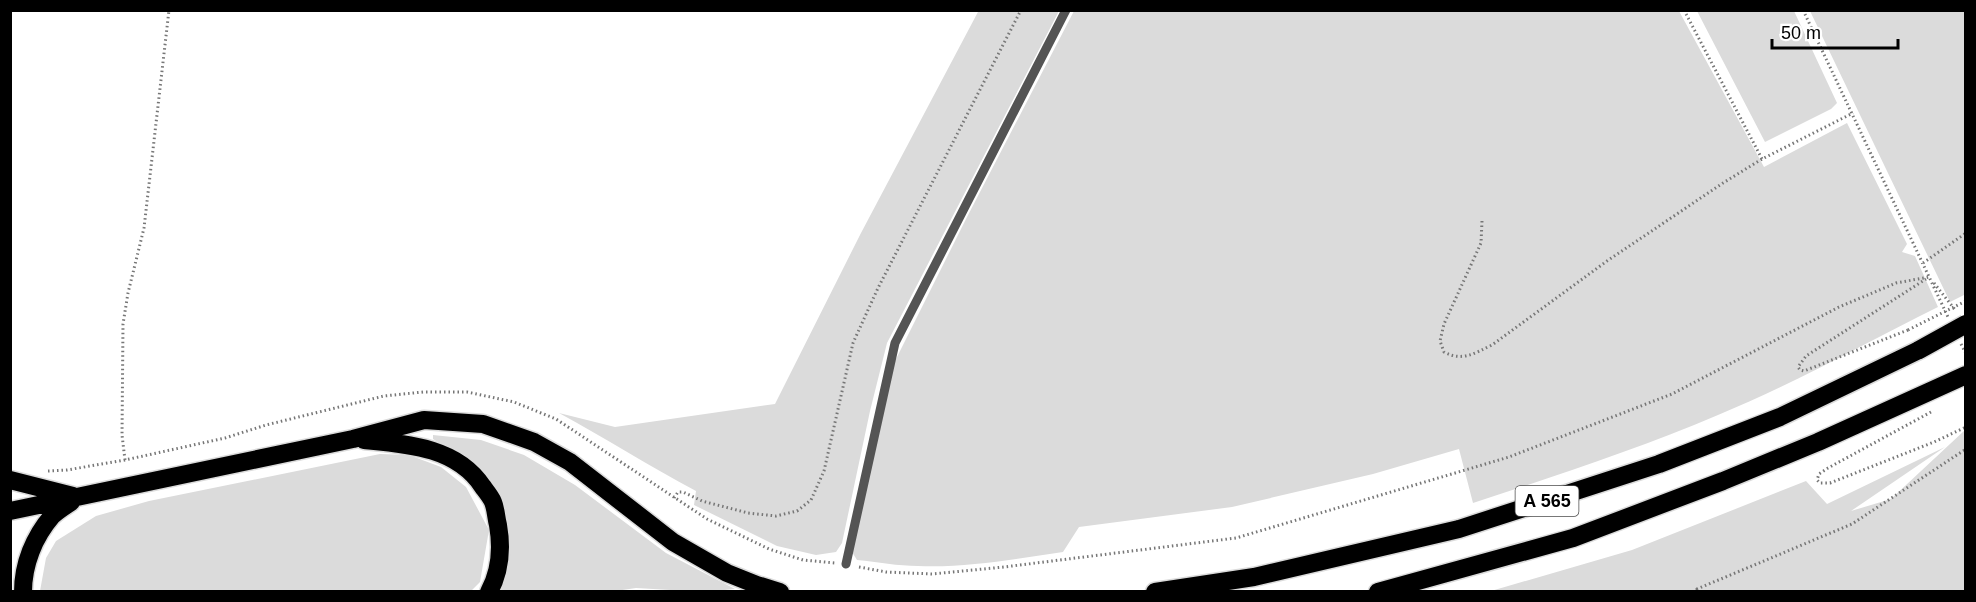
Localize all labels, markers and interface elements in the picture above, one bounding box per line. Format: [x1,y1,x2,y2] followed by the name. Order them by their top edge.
[1772,12,1898,50] scale bar
[1781,23,1821,43] text: 50 m
[1516,486,1578,516] road number: A 565

